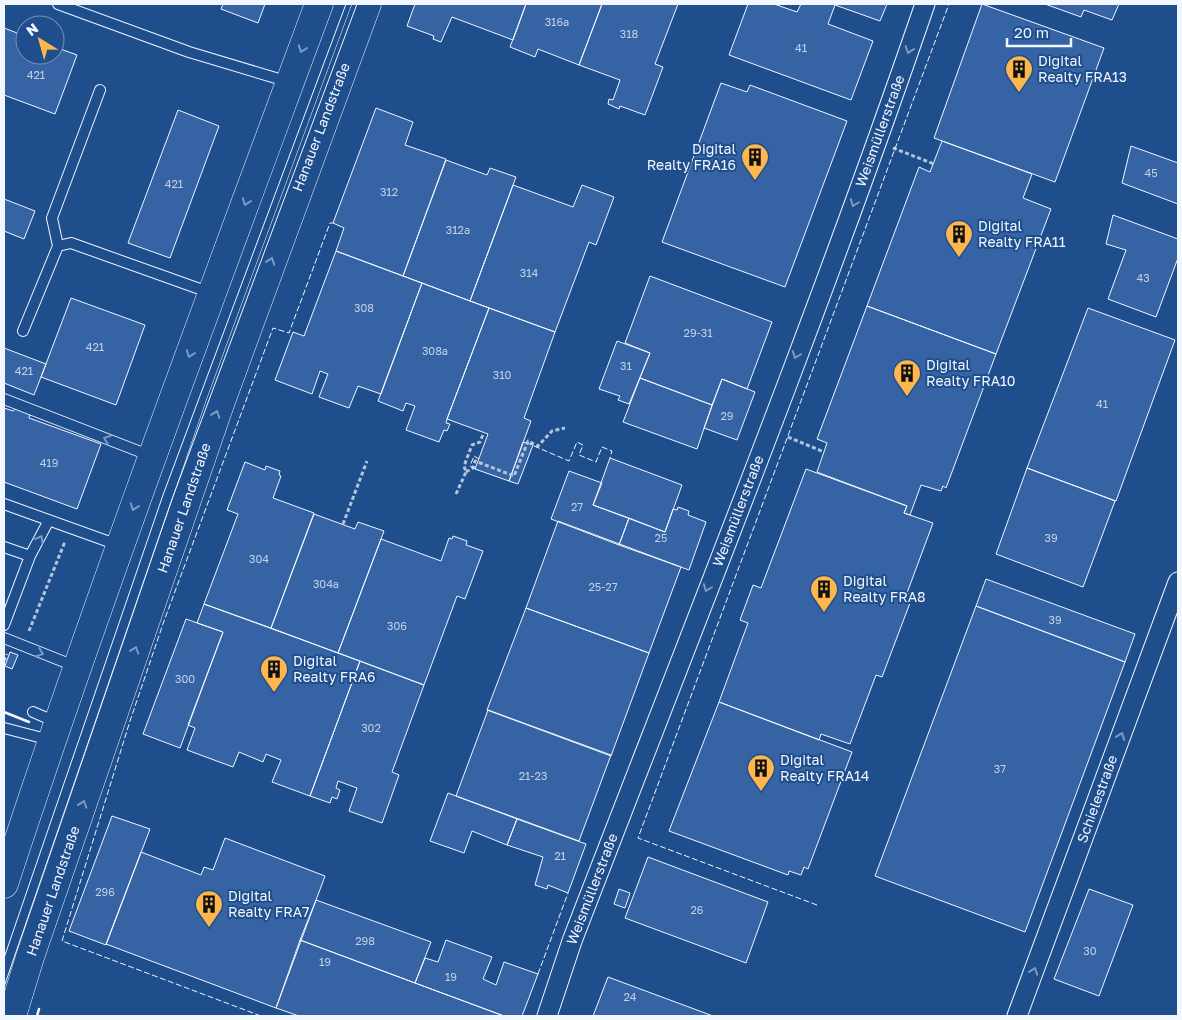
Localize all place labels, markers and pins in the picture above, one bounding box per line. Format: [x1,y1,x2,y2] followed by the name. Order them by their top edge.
[1038,52,1127,85] place label: Digital Realty FRA13
[1004,54,1034,93] building icon: Digital Realty FRA13
[647,140,736,173] place label: Digital Realty FRA16
[740,142,770,181] building icon: Digital Realty FRA16
[978,217,1066,250] place label: Digital Realty FRA11
[944,219,974,258] building icon: Digital Realty FRA11
[926,356,1016,389] place label: Digital Realty FRA10
[892,358,922,397] building icon: Digital Realty FRA10
[843,572,926,605] place label: Digital Realty FRA8
[809,574,839,613] building icon: Digital Realty FRA8
[293,652,376,685] place label: Digital Realty FRA6
[259,654,289,693] building icon: Digital Realty FRA6
[780,751,869,784] place label: Digital Realty FRA14
[746,753,776,792] building icon: Digital Realty FRA14
[228,887,309,920] place label: Digital Realty FRA7
[194,889,224,928] building icon: Digital Realty FRA7

